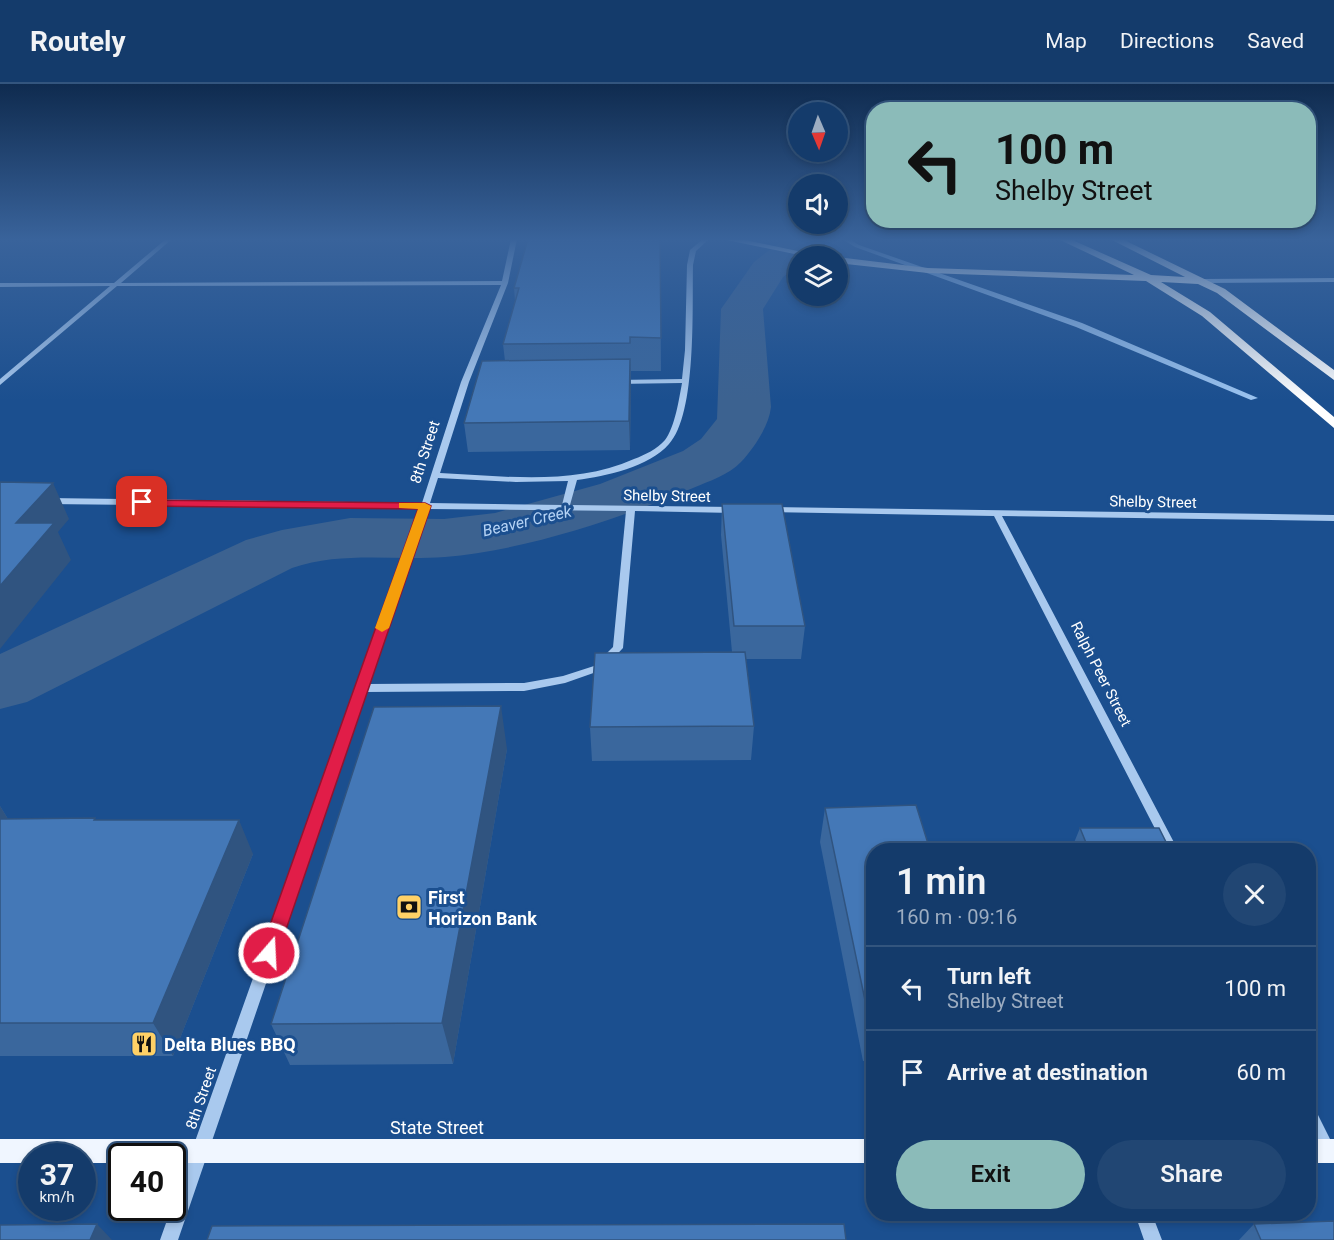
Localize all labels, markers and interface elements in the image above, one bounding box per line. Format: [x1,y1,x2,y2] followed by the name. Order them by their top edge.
[30,25,126,58] text: Routely
[1045,29,1087,53] text: Map
[1120,29,1214,53] text: Directions
[1247,29,1304,53] text: Saved
[788,102,848,162] north arrow
[788,102,848,306] map controls
[995,125,1114,174] text: 100 m
[896,126,974,204] icon: left
[788,174,848,234] button: sound
[995,175,1153,207] text: Shelby Street
[788,246,848,306] button: layers
[406,418,444,486] street label: 8th Street
[116,476,167,527] pin
[125,485,158,518] icon: arrive
[623,486,711,506] street label: Shelby Street
[1109,492,1197,512] street label: Shelby Street
[481,501,574,540] water label: Beaver Creek
[1067,619,1135,729] street label: Ralph Peer Street
[896,861,986,903] text: 1 min
[1223,863,1286,926] button: close
[428,887,537,929] place label: First Horizon Bank
[394,892,424,922] bank icon: First Horizon Bank
[896,905,1017,929] text: 160 m · 09:16
[237,921,301,985] position arrow
[947,964,1031,989] text: Turn left
[896,972,929,1005] icon: left
[1224,976,1286,1001] text: 100 m
[947,989,1064,1013] text: Shelby Street
[129,1029,159,1059] restaurant icon: Delta Blues BBQ
[164,1034,296,1055] place label: Delta Blues BBQ
[896,1056,929,1089] icon: arrive
[947,1060,1148,1085] text: Arrive at destination
[1237,1060,1286,1085] text: 60 m
[182,1064,220,1132] street label: 8th Street
[390,1117,484,1138] street label: State Street
[896,1140,1085,1209] button: Exit
[1097,1140,1286,1209] button: Share
[108,1143,186,1221] speed limit sign: 40
[40,1157,74,1192] text: 37
[39,1188,75,1206] text: km/h

